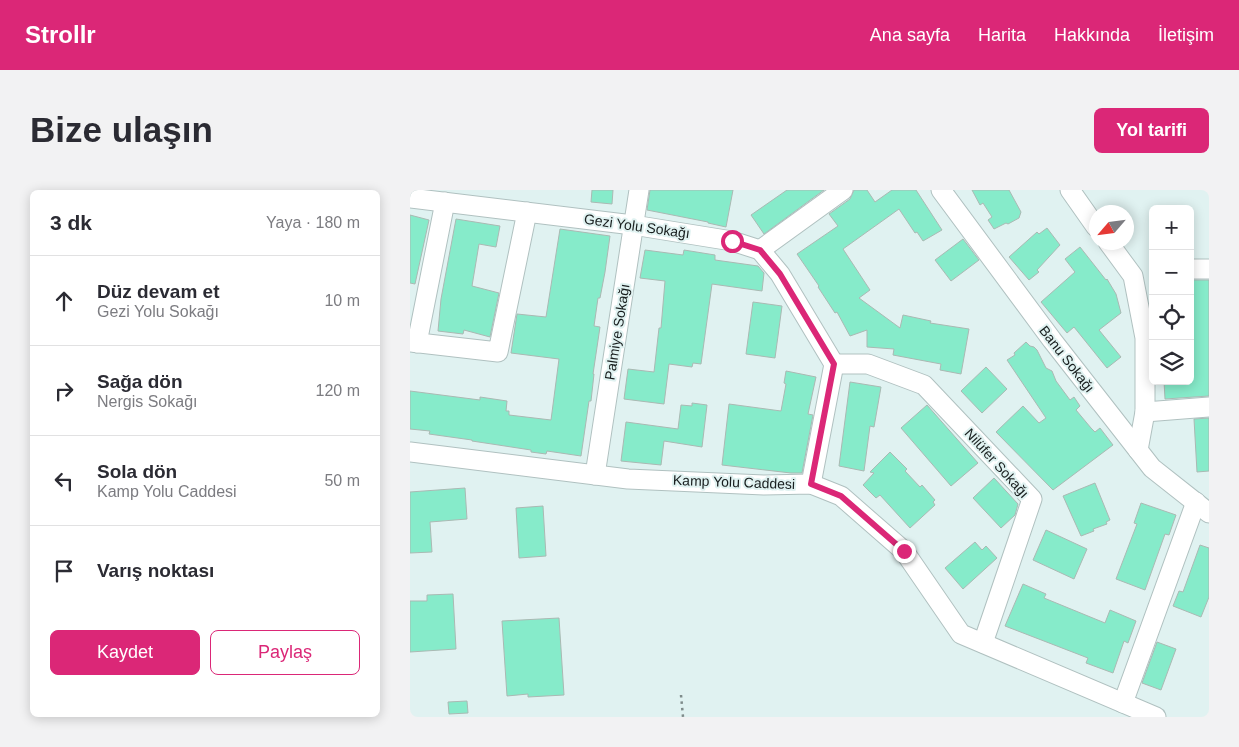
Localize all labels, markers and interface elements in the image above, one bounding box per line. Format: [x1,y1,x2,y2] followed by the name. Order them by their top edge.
[25,21,96,48] text: Strollr
[870,25,950,45] text: Ana sayfa
[978,25,1026,45] text: Harita
[1054,25,1130,45] text: Hakkında
[1158,25,1214,45] text: İletişim
[1094,108,1209,153] button: Yol tarifi
[30,110,213,149] text: Bize ulaşın
[1089,205,1134,250] north arrow
[1149,205,1194,385] map controls
[1149,205,1194,250] button: +
[50,211,92,234] text: 3 dk
[583,211,691,241] street label: Gezi Yolu Sokağı
[266,214,360,231] text: Yaya · 180 m
[721,230,744,253] route start
[1149,250,1194,295] button: −
[97,281,219,302] text: Düz devam et
[601,283,633,381] street label: Palmiye Sokağı
[50,287,78,315] icon: ahead
[324,292,360,309] text: 10 m
[1149,295,1194,340] button: locate
[97,303,219,320] text: Gezi Yolu Sokağı
[1036,322,1098,396] street label: Banu Sokağı
[1149,340,1194,385] button: layers
[97,371,183,392] text: Sağa dön
[50,377,78,405] icon: right
[316,382,360,399] text: 120 m
[97,393,198,410] text: Nergis Sokağı
[962,425,1032,501] street label: Nilüfer Sokağı
[97,461,177,482] text: Sola dön
[50,467,78,495] icon: left
[324,472,360,489] text: 50 m
[673,472,795,492] street label: Kamp Yolu Caddesi
[97,483,237,500] text: Kamp Yolu Caddesi
[893,540,916,563] route end
[50,557,78,585] icon: arrive
[97,560,214,581] text: Varış noktası
[50,630,200,675] button: Kaydet
[210,630,360,675] button: Paylaş

